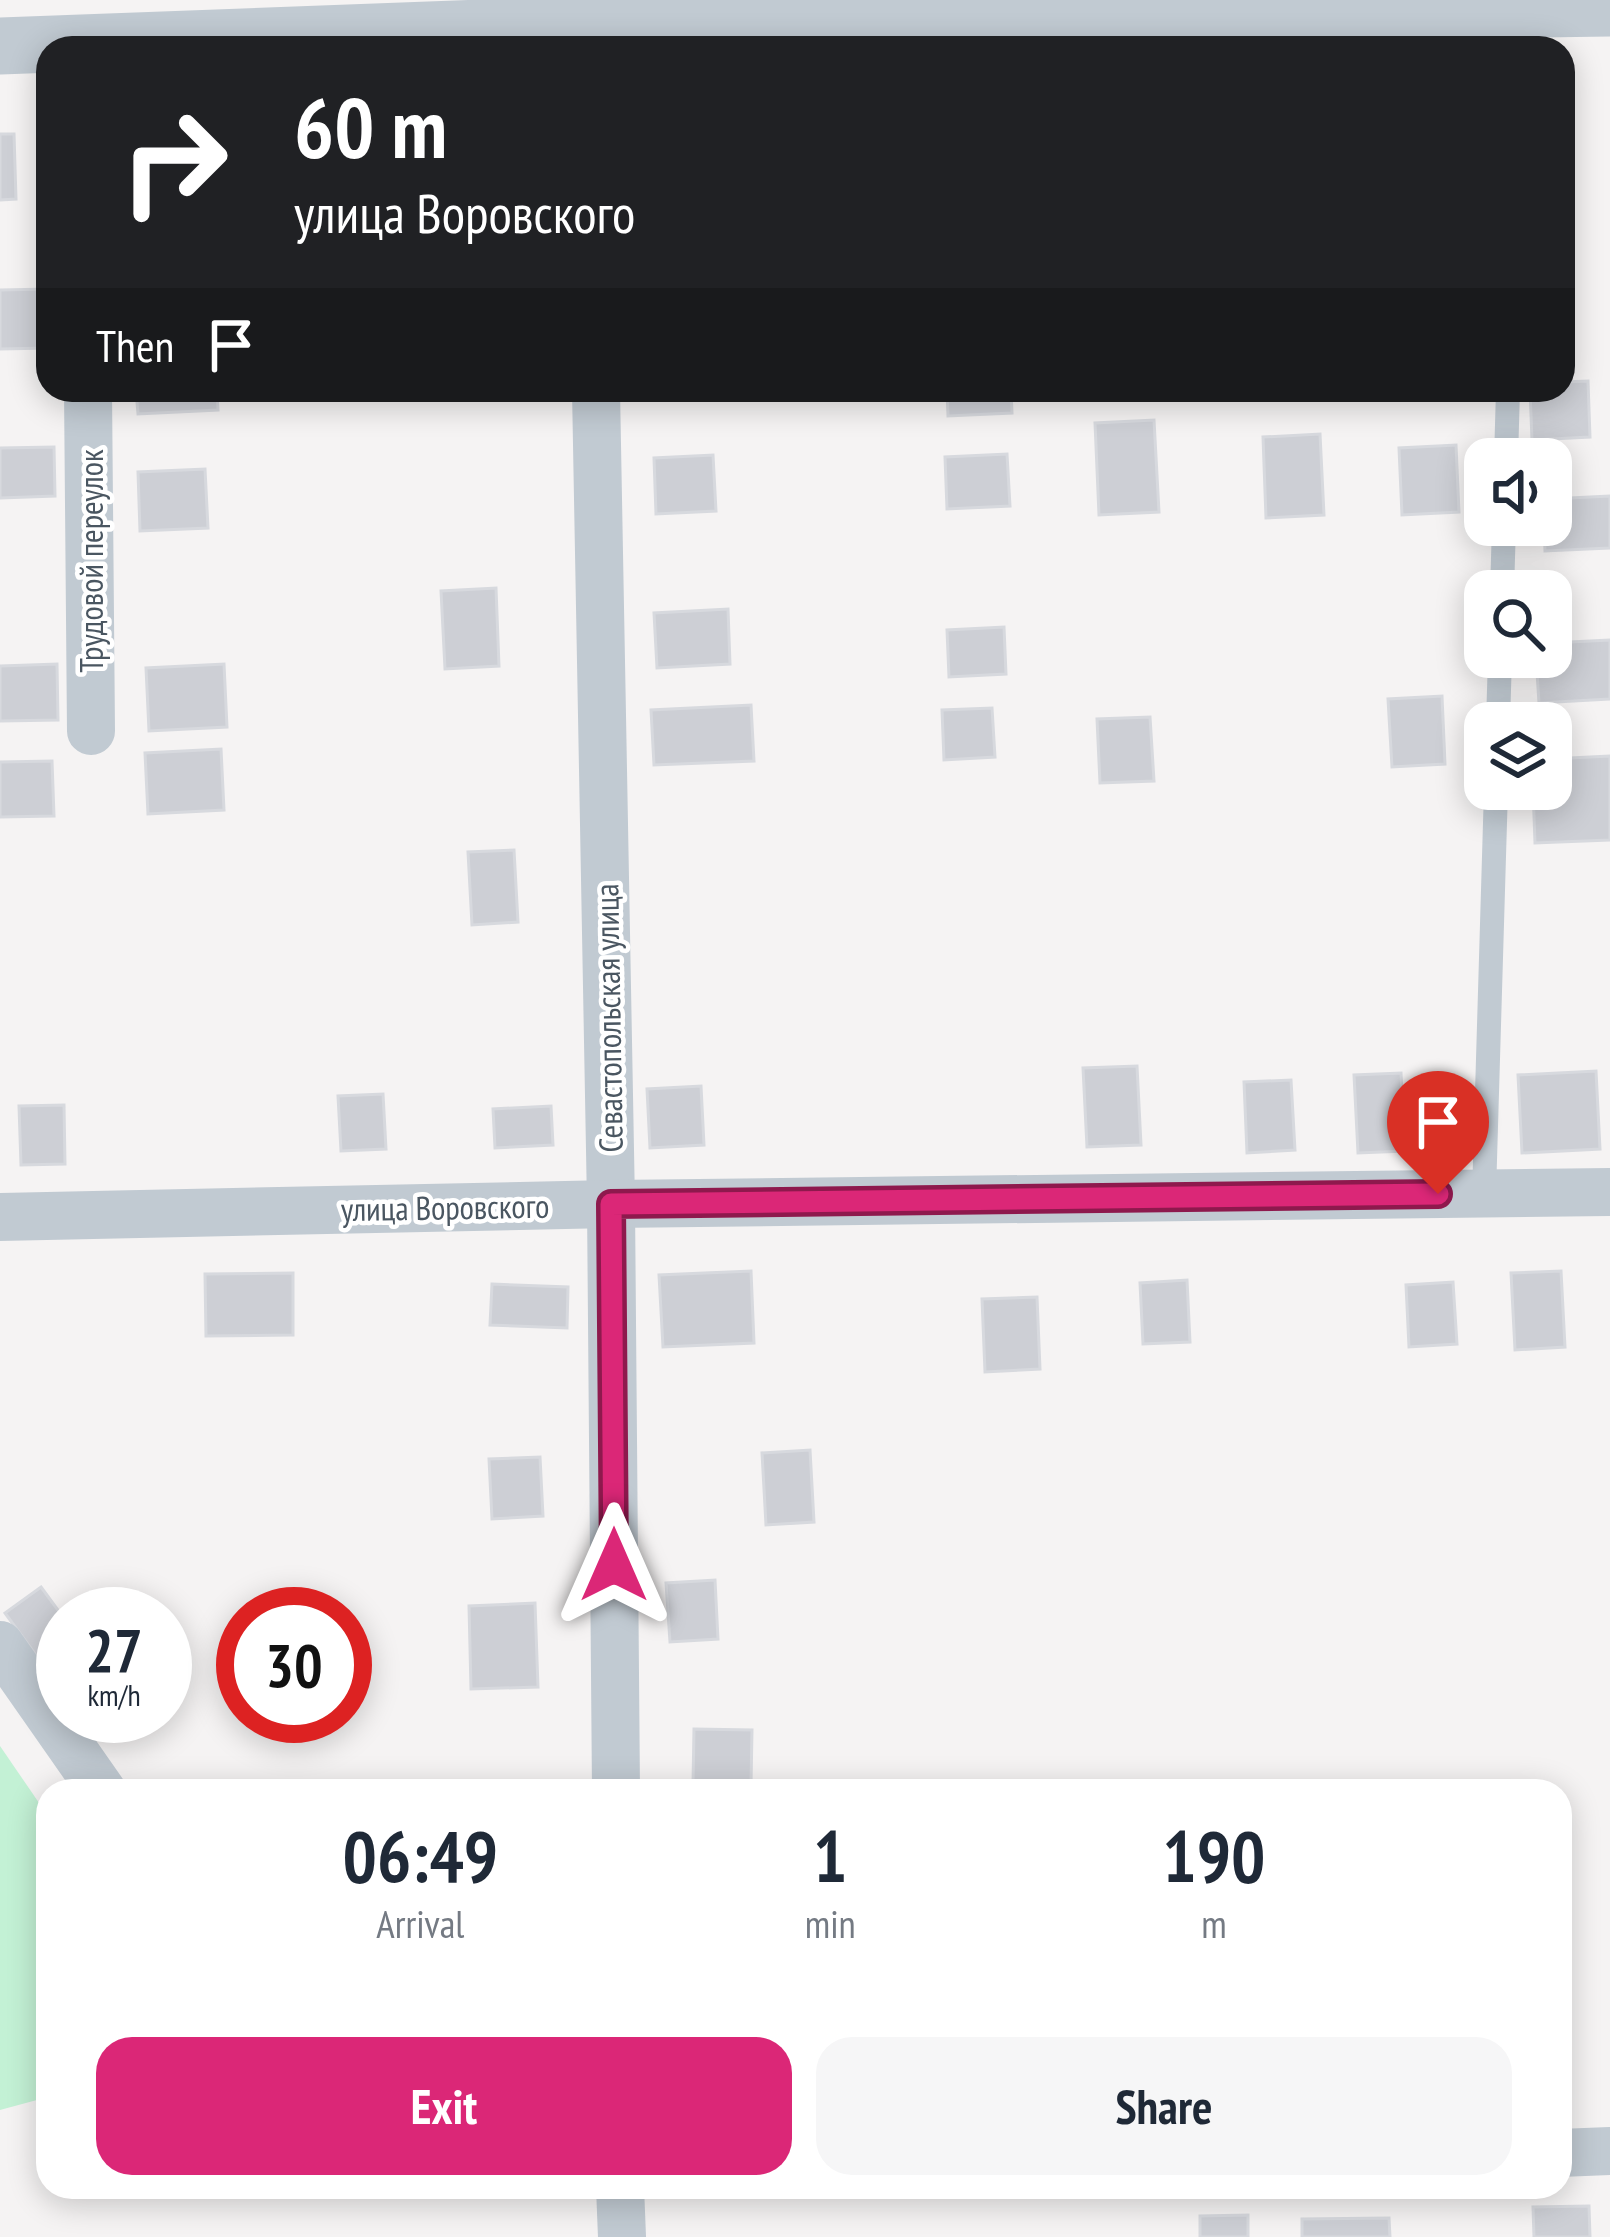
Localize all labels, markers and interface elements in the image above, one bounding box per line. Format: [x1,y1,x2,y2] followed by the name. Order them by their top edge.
[294,72,447,181] text: 60 m
[96,84,252,240] icon: right
[294,178,635,248] text: улица Воровского
[198,312,264,378] icon: arrive
[96,316,174,374] text: Then
[1464,438,1572,810] map controls
[1464,438,1572,546] button: sound
[69,449,112,673] street label: Трудовой переулок
[1464,570,1572,678] button: search
[1464,702,1572,810] button: layers
[584,883,632,1153] street label: Севастопольская улица
[1387,1071,1489,1194] pin
[1405,1089,1471,1155] icon: arrive
[340,1184,550,1230] street label: улица Воровского
[551,1502,677,1628] position arrow
[216,1587,372,1743] speed limit sign: 30
[85,1611,143,1689] text: 27
[87,1675,141,1714] text: km/h
[343,1809,498,1902] text: 06:49
[813,1809,847,1902] text: 1
[1162,1809,1265,1902] text: 190
[376,1898,464,1949] text: Arrival
[805,1898,856,1949] text: min
[1201,1898,1227,1949] text: m
[96,2037,792,2175] button: Exit
[816,2037,1512,2175] button: Share

